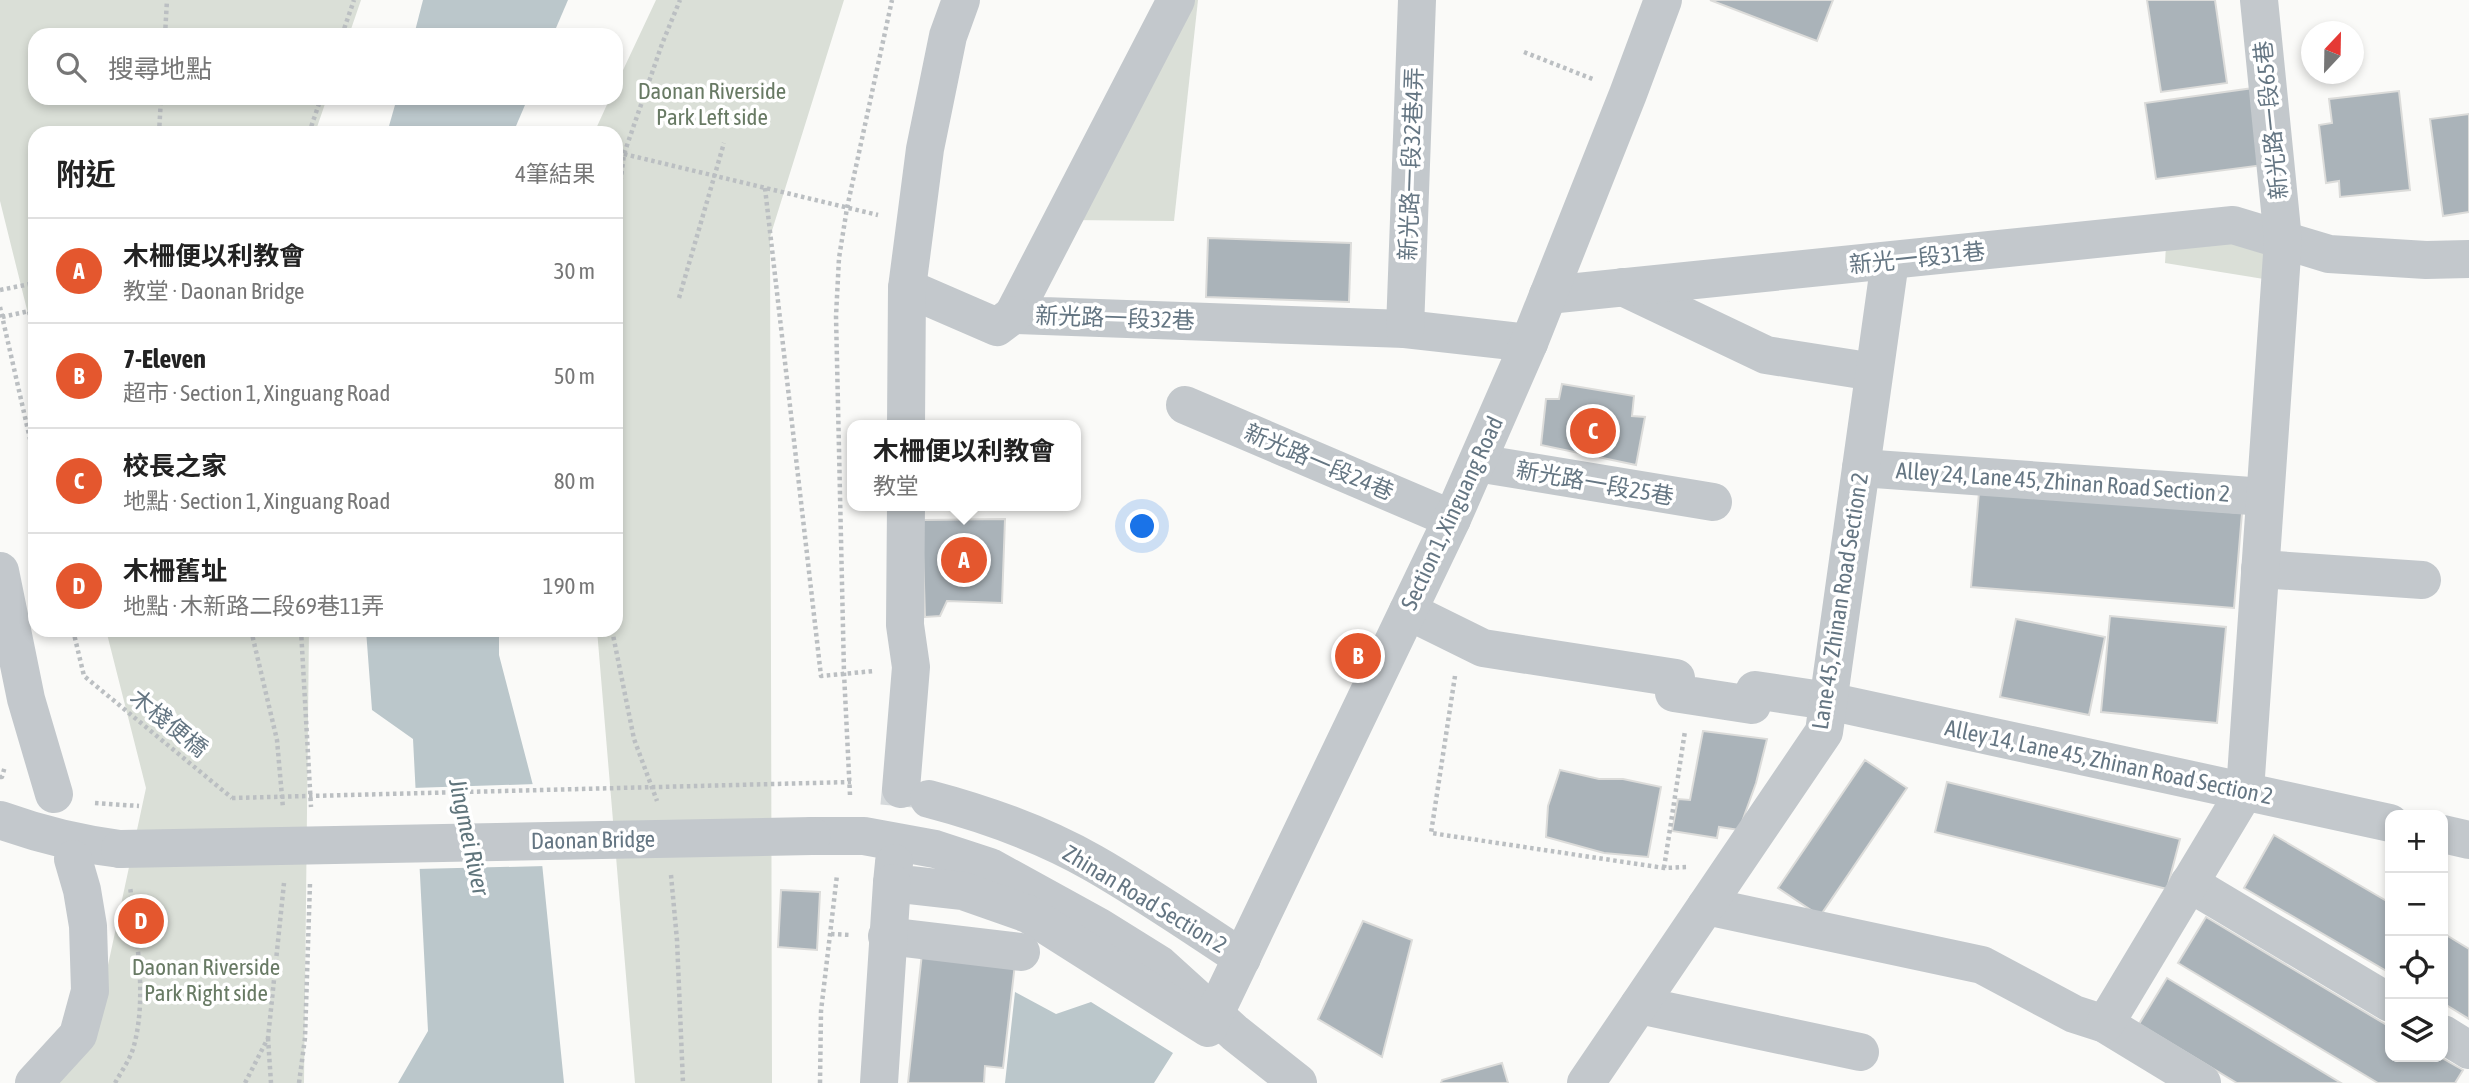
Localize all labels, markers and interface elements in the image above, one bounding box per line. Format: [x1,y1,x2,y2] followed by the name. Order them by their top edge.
[2301,21,2364,84] north arrow
[28,28,623,105] search box
[2250,39,2292,201] street label: 新光路一段65巷
[52,48,90,86] icon: search
[108,54,212,84] text: 搜尋地點
[1395,67,1427,261] street label: 新光路一段32巷4弄
[638,78,786,130] park label: Daonan Riverside Park Left side
[56,157,116,191] text: 附近
[515,161,595,187] text: 4筆結果
[1848,238,1986,278] street label: 新光一段31巷
[123,241,305,271] text: 木柵便以利教會
[73,258,85,284] text: A
[554,258,595,284] text: 30 m
[123,278,305,304] text: 教堂 · Daonan Bridge
[1035,302,1195,334] street label: 新光路一段32巷
[123,344,206,374] text: 7-Eleven
[74,363,84,389] text: B
[554,363,595,389] text: 50 m
[123,380,390,406] text: 超市 · Section 1, Xinguang Road
[1570,405,1616,457] pin: C
[1396,412,1508,614] street label: Section 1, Xinguang Road
[1240,419,1398,505] street label: 新光路一段24巷
[847,420,1081,511] popup
[873,436,1055,466] text: 木柵便以利教會
[123,451,227,481] text: 校長之家
[1514,456,1676,510] street label: 新光路一段25巷
[1895,457,2231,507] street label: Alley 24, Lane 45, Zhinan Road Section 2
[74,468,84,494] text: C
[554,468,595,494] text: 80 m
[1807,471,1873,731] street label: Lane 45, Zhinan Road Section 2
[873,473,919,499] text: 教堂
[123,488,390,514] text: 地點 · Section 1, Xinguang Road
[1125,509,1159,543] your location
[941,534,987,586] pin: A
[123,556,227,586] text: 木柵舊址
[73,573,85,599] text: D
[543,573,595,599] text: 190 m
[123,593,384,619] text: 地點 · 木新路二段69巷11弄
[1335,630,1381,682] pin: B
[125,684,213,762] street label: 木棧便橋
[1943,715,2275,809] street label: Alley 14, Lane 45, Zhinan Road Section 2
[444,775,495,898] water label: Jingmei River
[2385,810,2448,1062] map controls
[2385,810,2448,873] button: +
[531,826,655,854] street label: Daonan Bridge
[1058,840,1232,958] street label: Zhinan Road Section 2
[2385,873,2448,936] button: −
[118,895,164,947] pin: D
[2385,936,2448,999] button: locate
[132,954,280,1006] park label: Daonan Riverside Park Right side
[2385,999,2448,1062] button: layers

